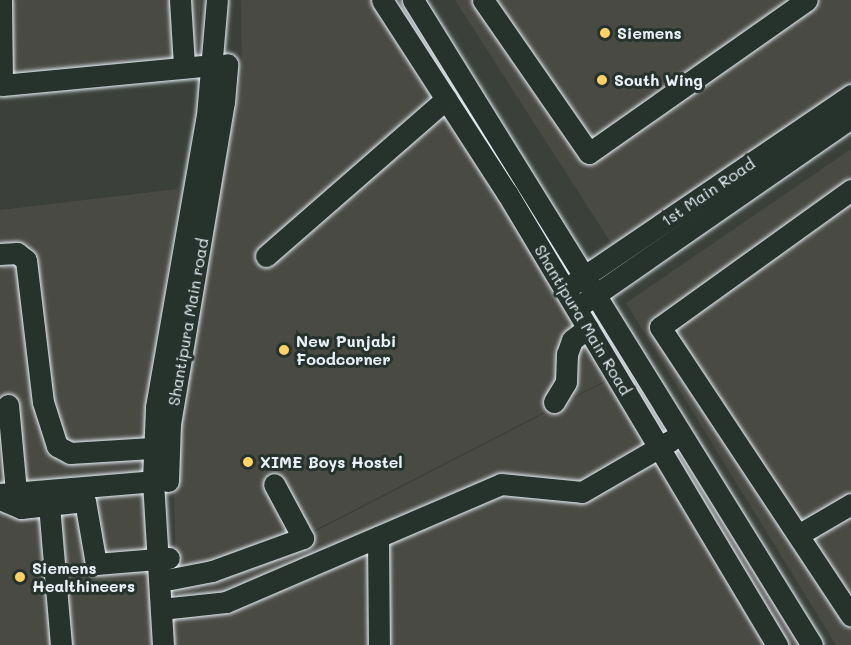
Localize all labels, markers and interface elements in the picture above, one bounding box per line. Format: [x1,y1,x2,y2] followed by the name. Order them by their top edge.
[617,23,681,43] place label: Siemens
[598,26,612,40] marker: Siemens
[614,70,703,90] place label: South Wing
[595,73,609,87] marker: South Wing
[658,154,758,230] street label: 1st Main Road
[164,237,212,407] street label: Shantipura Main road
[530,241,636,399] street label: Shantipura Main Road
[296,331,396,369] place label: New Punjabi Foodcorner
[277,343,291,357] marker: New Punjabi Foodcorner
[260,452,403,472] place label: XIME Boys Hostel
[241,455,255,469] marker: XIME Boys Hostel
[32,558,135,596] place label: Siemens Healthineers
[13,570,27,584] marker: Siemens Healthineers

